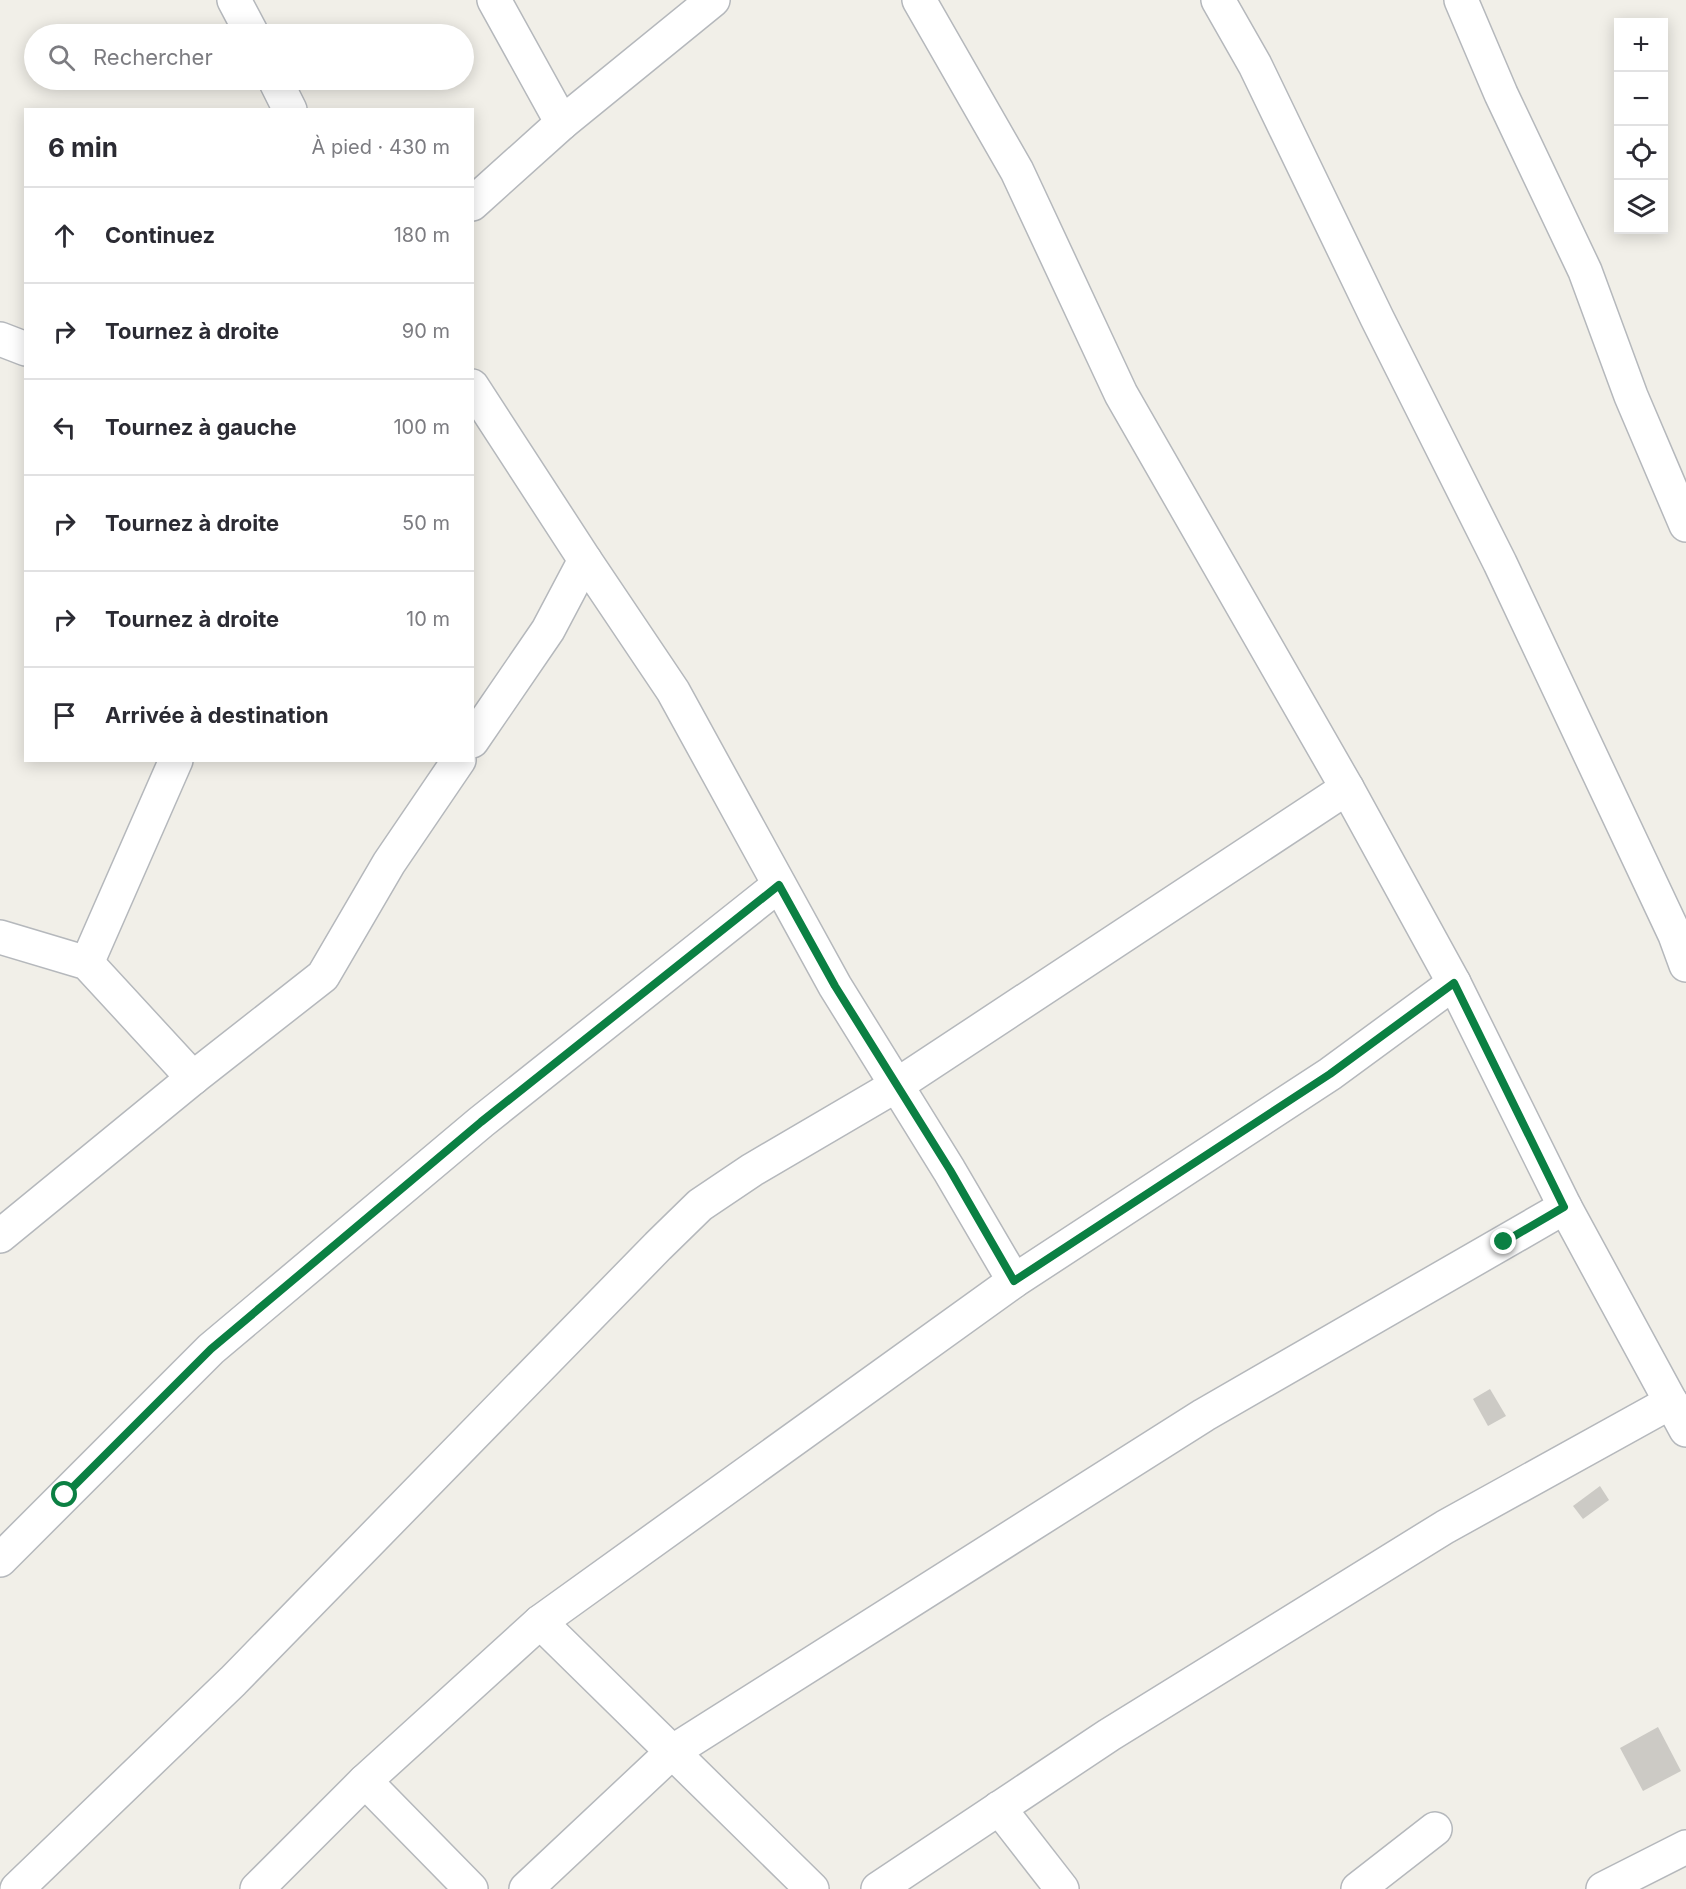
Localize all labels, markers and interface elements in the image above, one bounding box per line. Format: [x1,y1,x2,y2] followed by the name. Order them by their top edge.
[1614,18,1668,234] map controls
[1614,18,1668,72] button: +
[24,24,474,90] search box
[45,41,78,74] icon: search
[93,44,213,70] text: Rechercher
[1614,72,1668,126] button: −
[1614,126,1668,180] button: locate
[48,132,118,163] text: 6 min
[312,135,450,159] text: À pied · 430 m
[1614,180,1668,234] button: layers
[48,219,81,252] icon: ahead
[105,222,215,248] text: Continuez
[394,223,450,247] text: 180 m
[48,315,81,348] icon: right
[105,318,279,344] text: Tournez à droite
[402,319,450,343] text: 90 m
[48,411,81,444] icon: left
[105,414,297,440] text: Tournez à gauche
[393,415,450,439] text: 100 m
[48,507,81,540] icon: right
[105,510,279,536] text: Tournez à droite
[402,511,450,535] text: 50 m
[48,603,81,636] icon: right
[105,606,279,632] text: Tournez à droite
[406,607,450,631] text: 10 m
[48,699,81,732] icon: arrive
[105,702,329,728] text: Arrivée à destination
[1490,1228,1516,1254] route end
[51,1481,77,1507] route start

